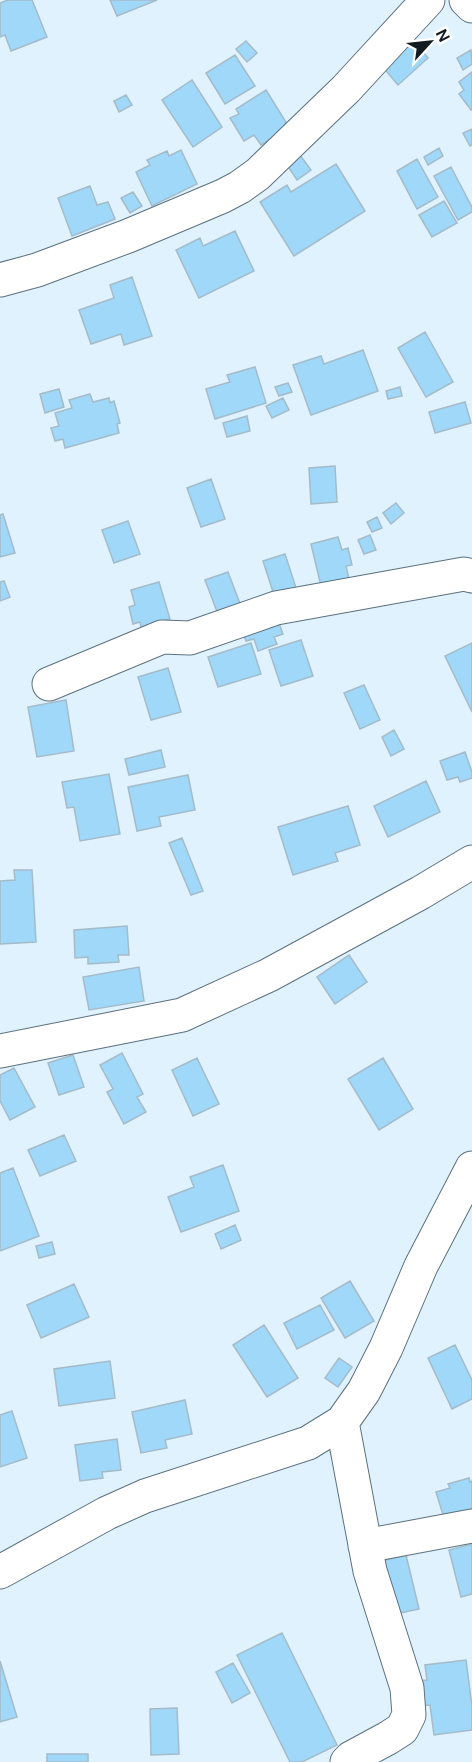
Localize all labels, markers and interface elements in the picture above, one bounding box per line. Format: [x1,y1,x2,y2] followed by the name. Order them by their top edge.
[400,12,460,72] north arrow
[431,25,455,45] text: N

